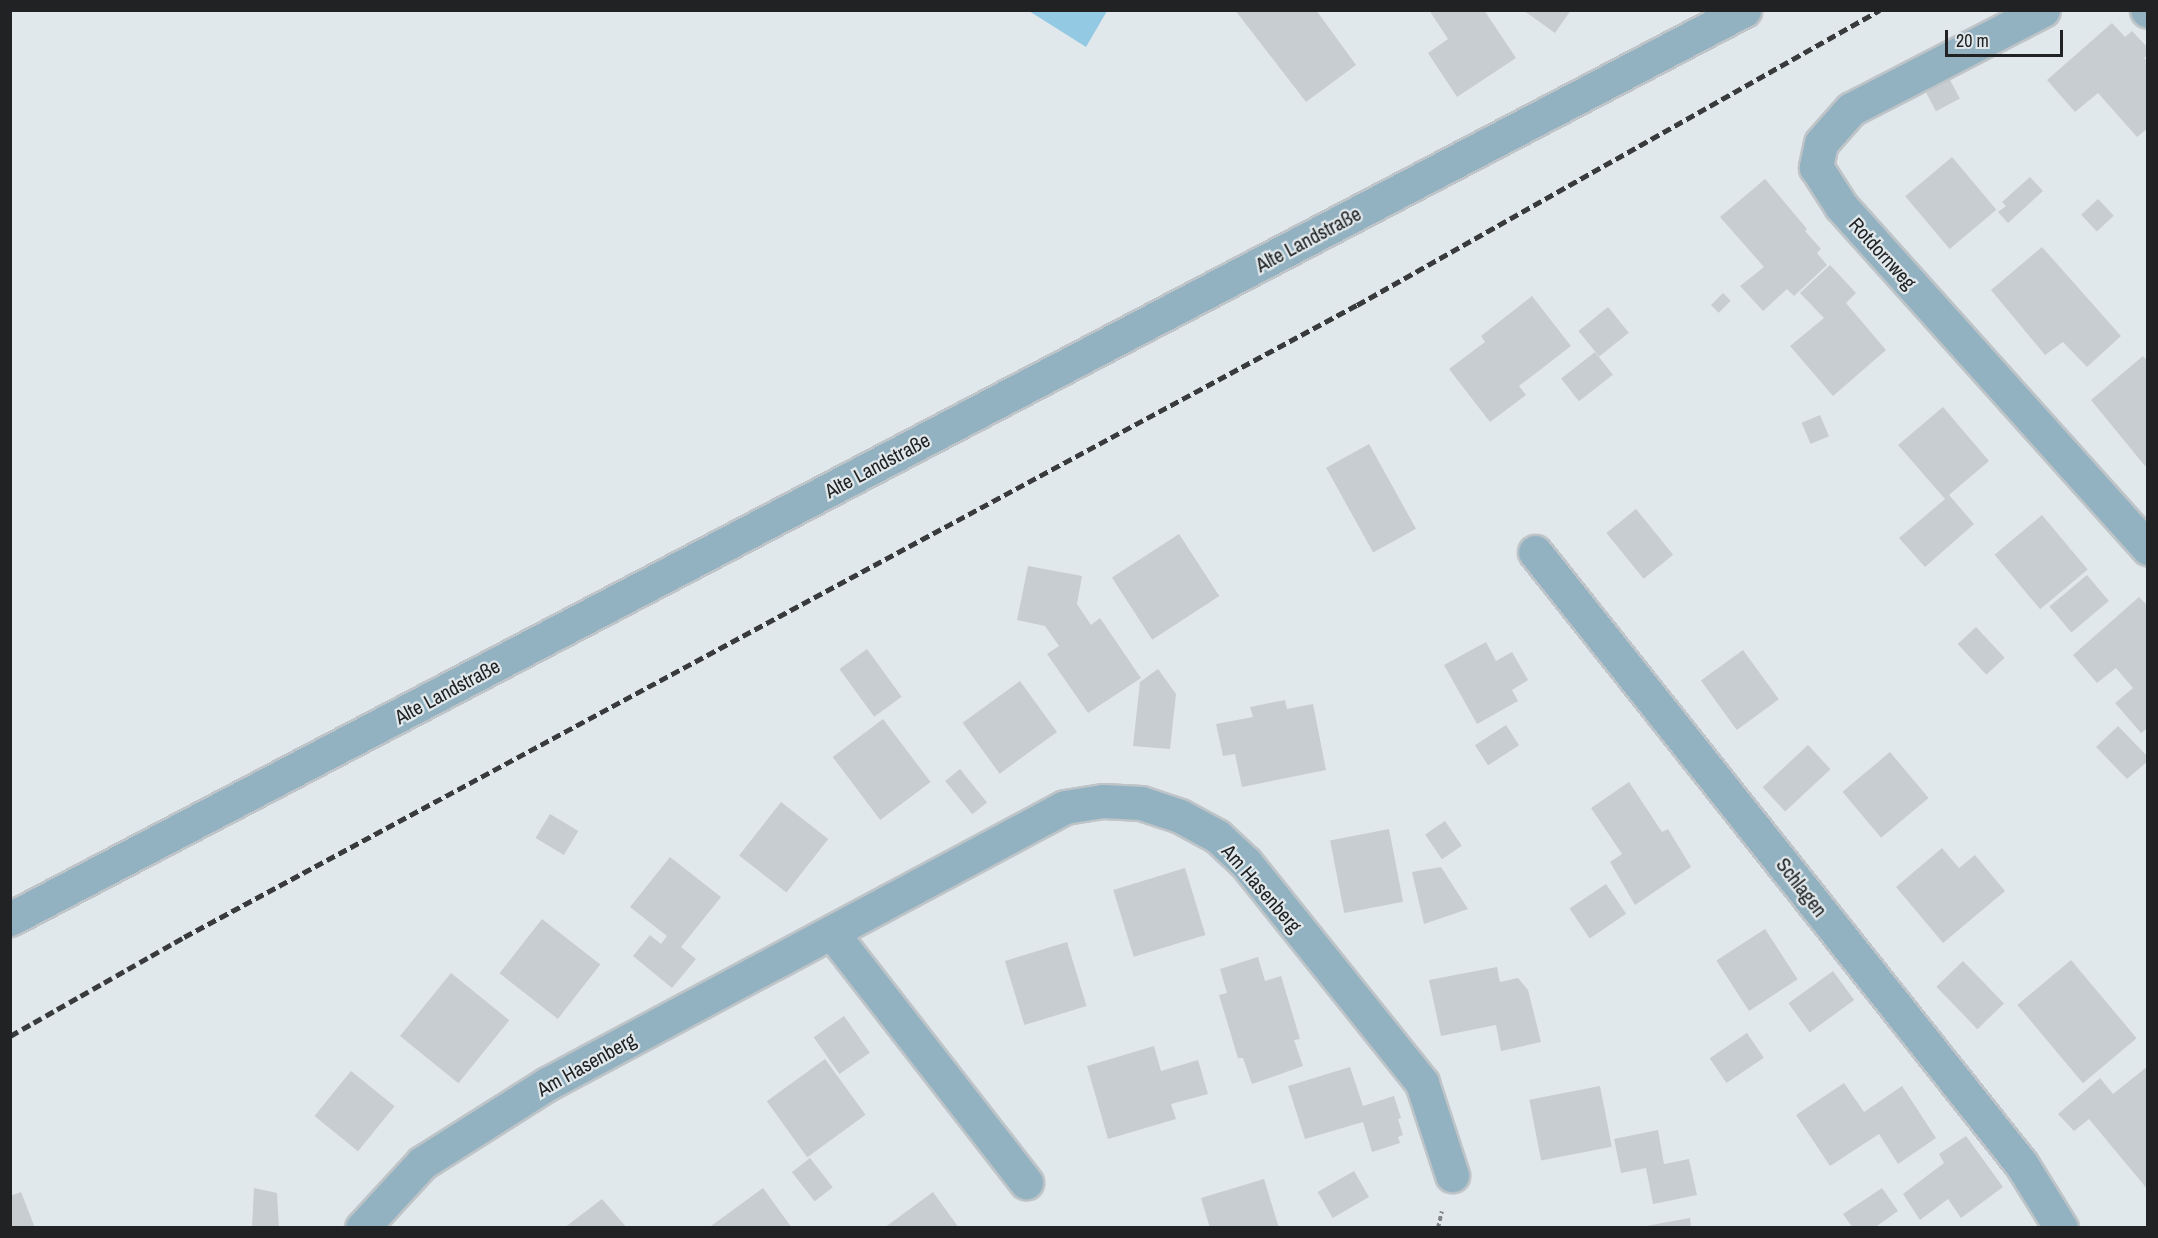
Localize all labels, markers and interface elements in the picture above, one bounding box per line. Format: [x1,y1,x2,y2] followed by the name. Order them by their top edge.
[1948,18,2066,56] scale bar
[1956,28,1989,53] text: 20 m
[1251,201,1365,277] street label: Alte Landstraße
[1845,212,1921,294] street label: Rotdornweg
[820,427,934,503] street label: Alte Landstraße
[390,653,504,729] street label: Alte Landstraße
[1217,839,1307,937] street label: Am Hasenberg
[1771,853,1833,921] street label: Schlagen
[532,1027,640,1101] street label: Am Hasenberg

